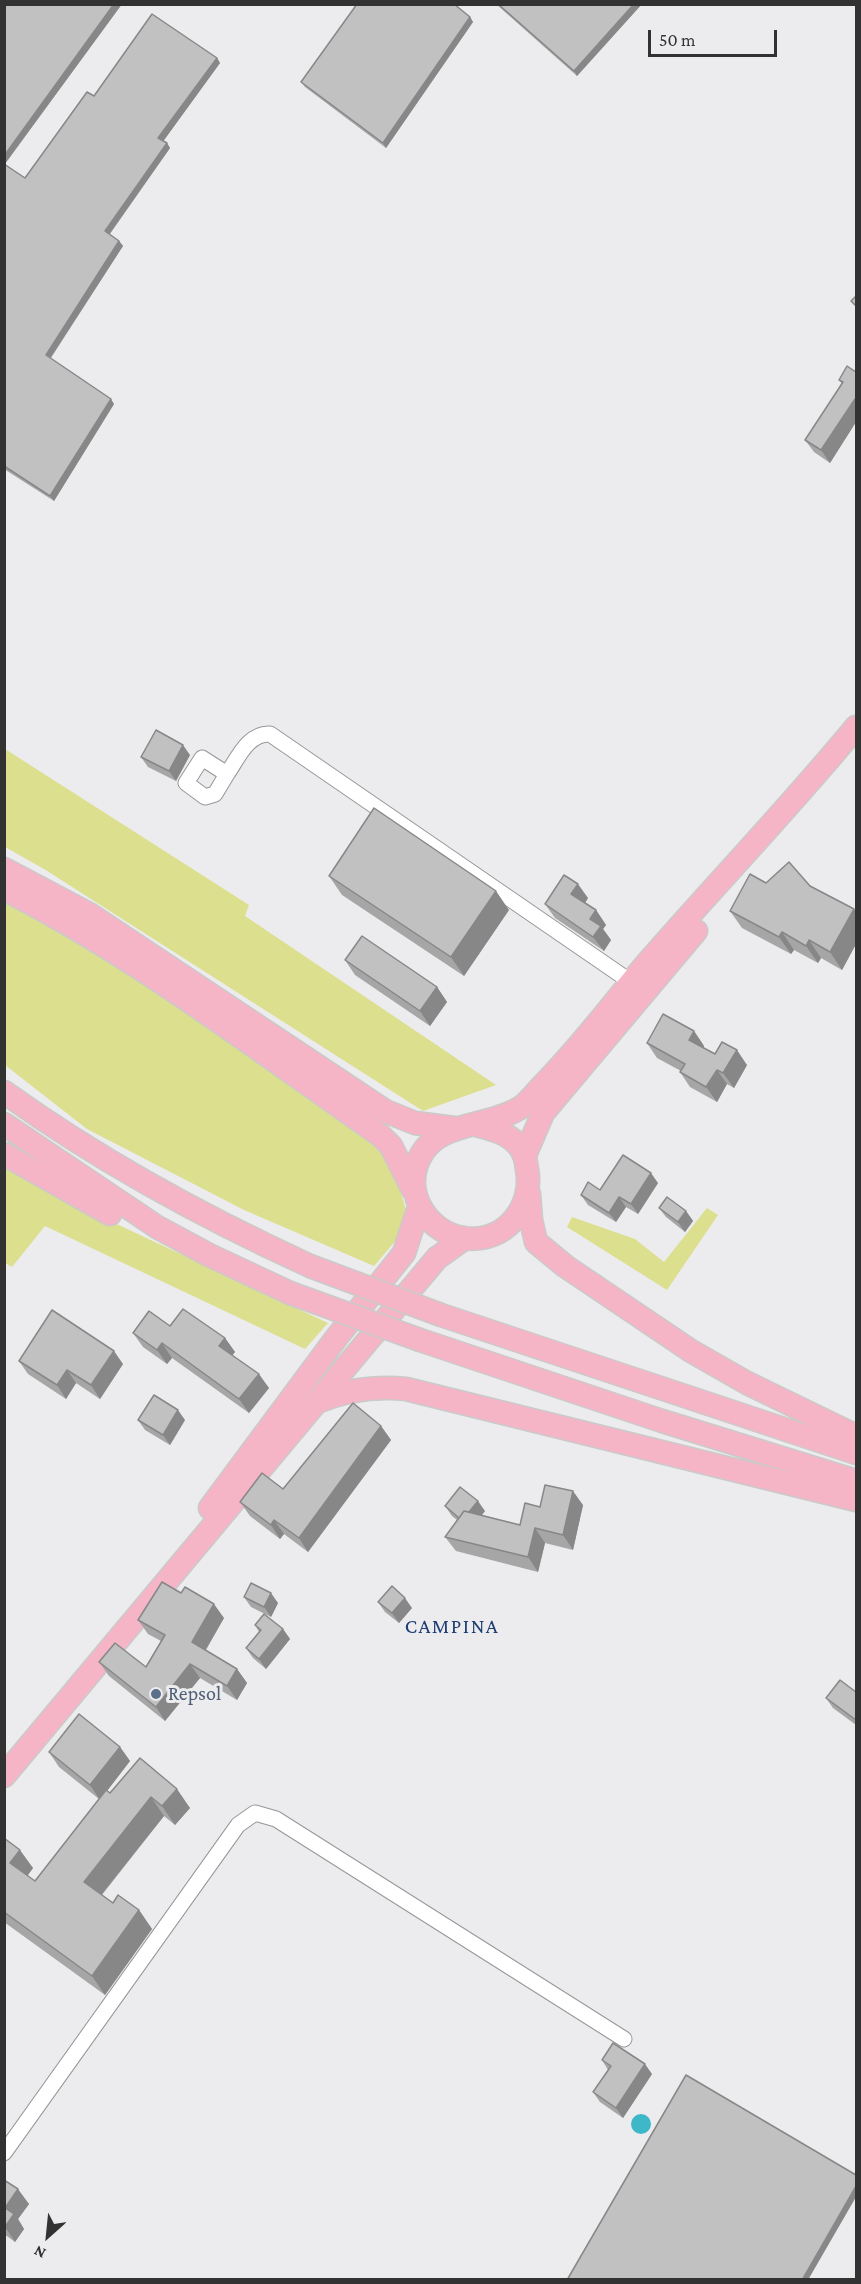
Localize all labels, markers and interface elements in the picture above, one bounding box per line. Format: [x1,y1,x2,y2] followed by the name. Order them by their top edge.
[651,18,780,56] scale bar
[659,30,696,50] text: 50 m
[405,1614,499,1640] district label: CAMPINA
[168,1682,221,1706] place label: Repsol
[149,1687,163,1701] marker: Repsol
[18,2206,78,2266] north arrow
[31,2242,48,2263] text: N

